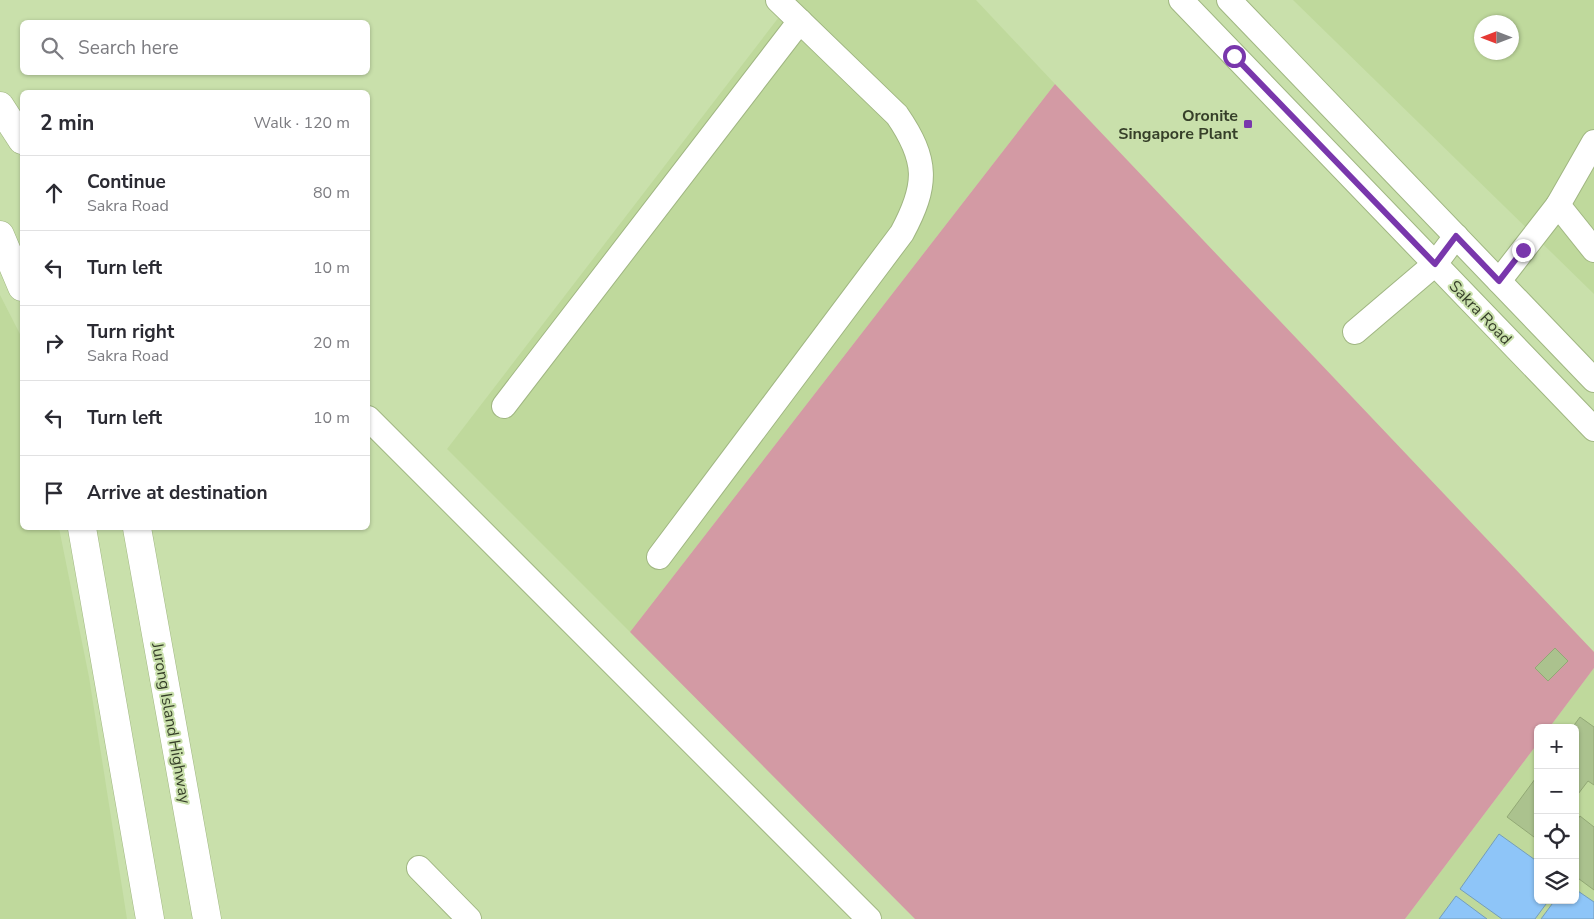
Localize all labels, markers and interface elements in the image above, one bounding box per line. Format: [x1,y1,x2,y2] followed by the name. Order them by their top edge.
[1474,15,1519,60] north arrow
[20,20,370,75] search box
[38,34,66,62] icon: search
[78,35,179,61] text: Search here
[1223,45,1246,68] route start
[1118,105,1239,145] place label: Oronite Singapore Plant
[40,109,94,137] text: 2 min
[254,112,350,134] text: Walk · 120 m
[1242,118,1254,130] marker: Oronite Singapore Plant
[87,169,166,195] text: Continue
[40,179,68,207] icon: ahead
[313,182,350,204] text: 80 m
[87,195,169,217] text: Sakra Road
[1512,239,1535,262] route end
[40,254,68,282] icon: left
[87,255,162,281] text: Turn left
[313,257,350,279] text: 10 m
[1444,276,1517,350] street label: Sakra Road
[87,319,174,345] text: Turn right
[40,329,68,357] icon: right
[313,332,350,354] text: 20 m
[87,345,169,367] text: Sakra Road
[40,404,68,432] icon: left
[87,405,162,431] text: Turn left
[313,407,350,429] text: 10 m
[40,479,68,507] icon: arrive
[87,480,268,506] text: Arrive at destination
[146,640,196,806] street label: Jurong Island Highway
[1534,724,1579,904] map controls
[1534,724,1579,769] button: +
[1534,769,1579,814] button: −
[1534,814,1579,859] button: locate
[1534,859,1579,904] button: layers

